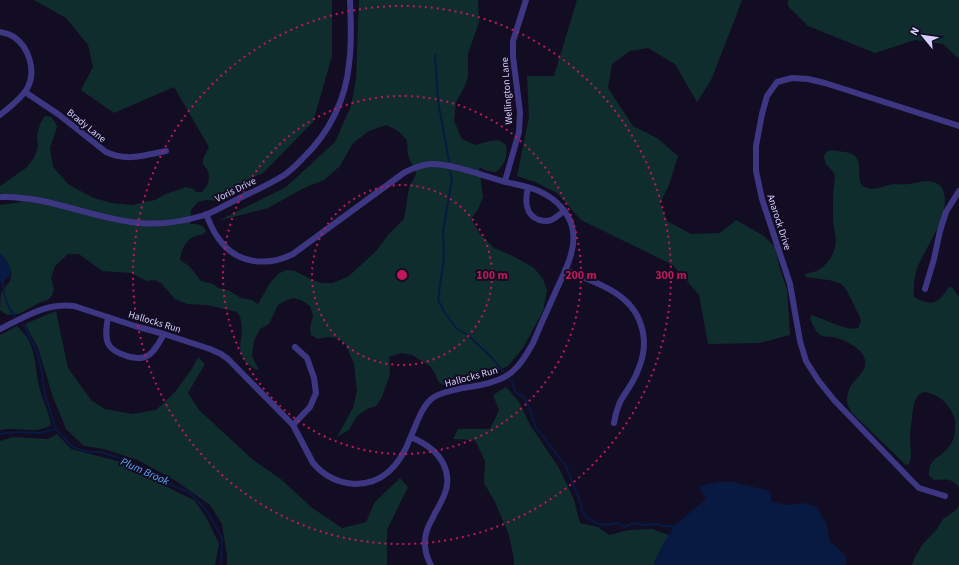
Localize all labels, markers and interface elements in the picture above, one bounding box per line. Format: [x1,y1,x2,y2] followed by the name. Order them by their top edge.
[903,16,943,56] north arrow
[906,25,923,38] text: N
[498,57,516,125] street label: Wellington Lane
[64,106,109,146] street label: Brady Lane
[212,174,258,206] street label: Voris Drive
[763,193,795,252] street label: Anarock Drive
[476,267,508,284] text: 100 m
[565,267,597,284] text: 200 m
[655,267,687,284] text: 300 m
[395,268,409,282] centre of rings
[127,307,183,337] street label: Hallocks Run
[443,363,499,391] street label: Hallocks Run
[118,454,172,489] water label: Plum Brook

